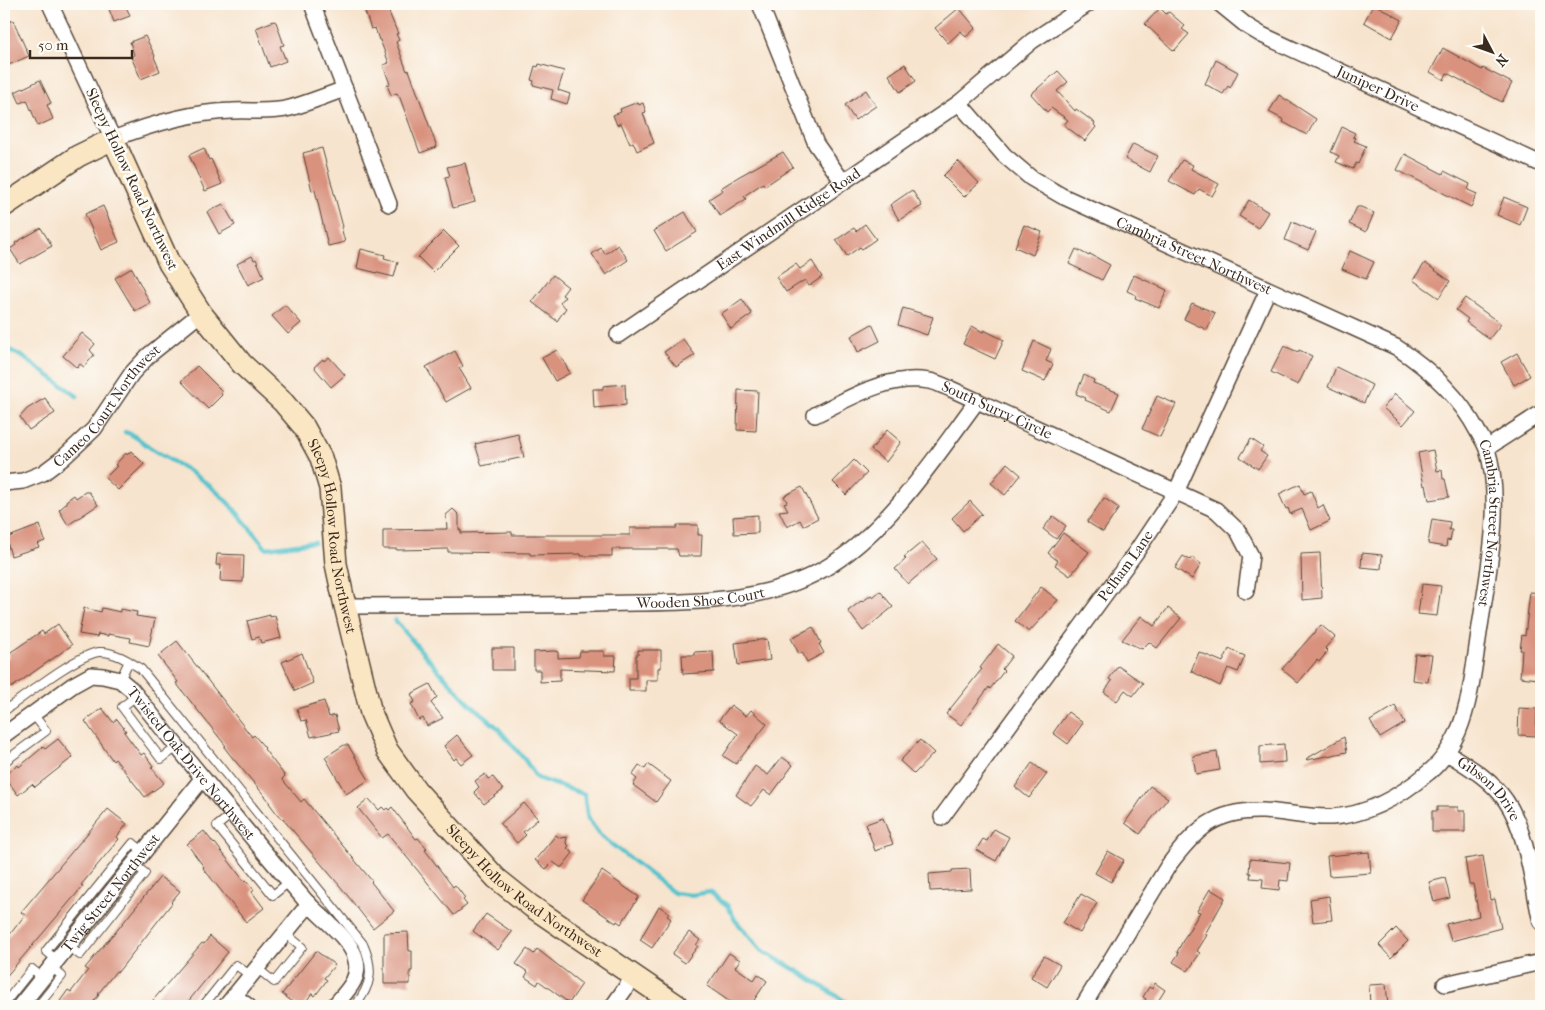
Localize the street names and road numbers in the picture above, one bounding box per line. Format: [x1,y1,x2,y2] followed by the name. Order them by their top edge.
[1333,61,1423,116] street label: Juniper Drive
[82,85,182,274] street label: Sleepy Hollow Road Northwest
[713,163,864,274] street label: East Windmill Ridge Road
[1113,213,1275,299] street label: Cambria Street Northwest
[50,340,164,471] street label: Cameo Court Northwest
[939,377,1056,443] street label: South Surry Circle
[303,436,361,636] street label: Sleepy Hollow Road Northwest
[1474,436,1503,609] street label: Cambria Street Northwest
[1094,526,1157,605] street label: Pelham Lane
[635,583,767,612] street label: Wooden Shoe Court
[123,683,260,844] street label: Twisted Oak Drive Northwest
[1454,753,1525,824] street label: Gibson Drive
[442,820,606,961] street label: Sleepy Hollow Road Northwest
[58,829,164,956] street label: Twig Street Northwest

